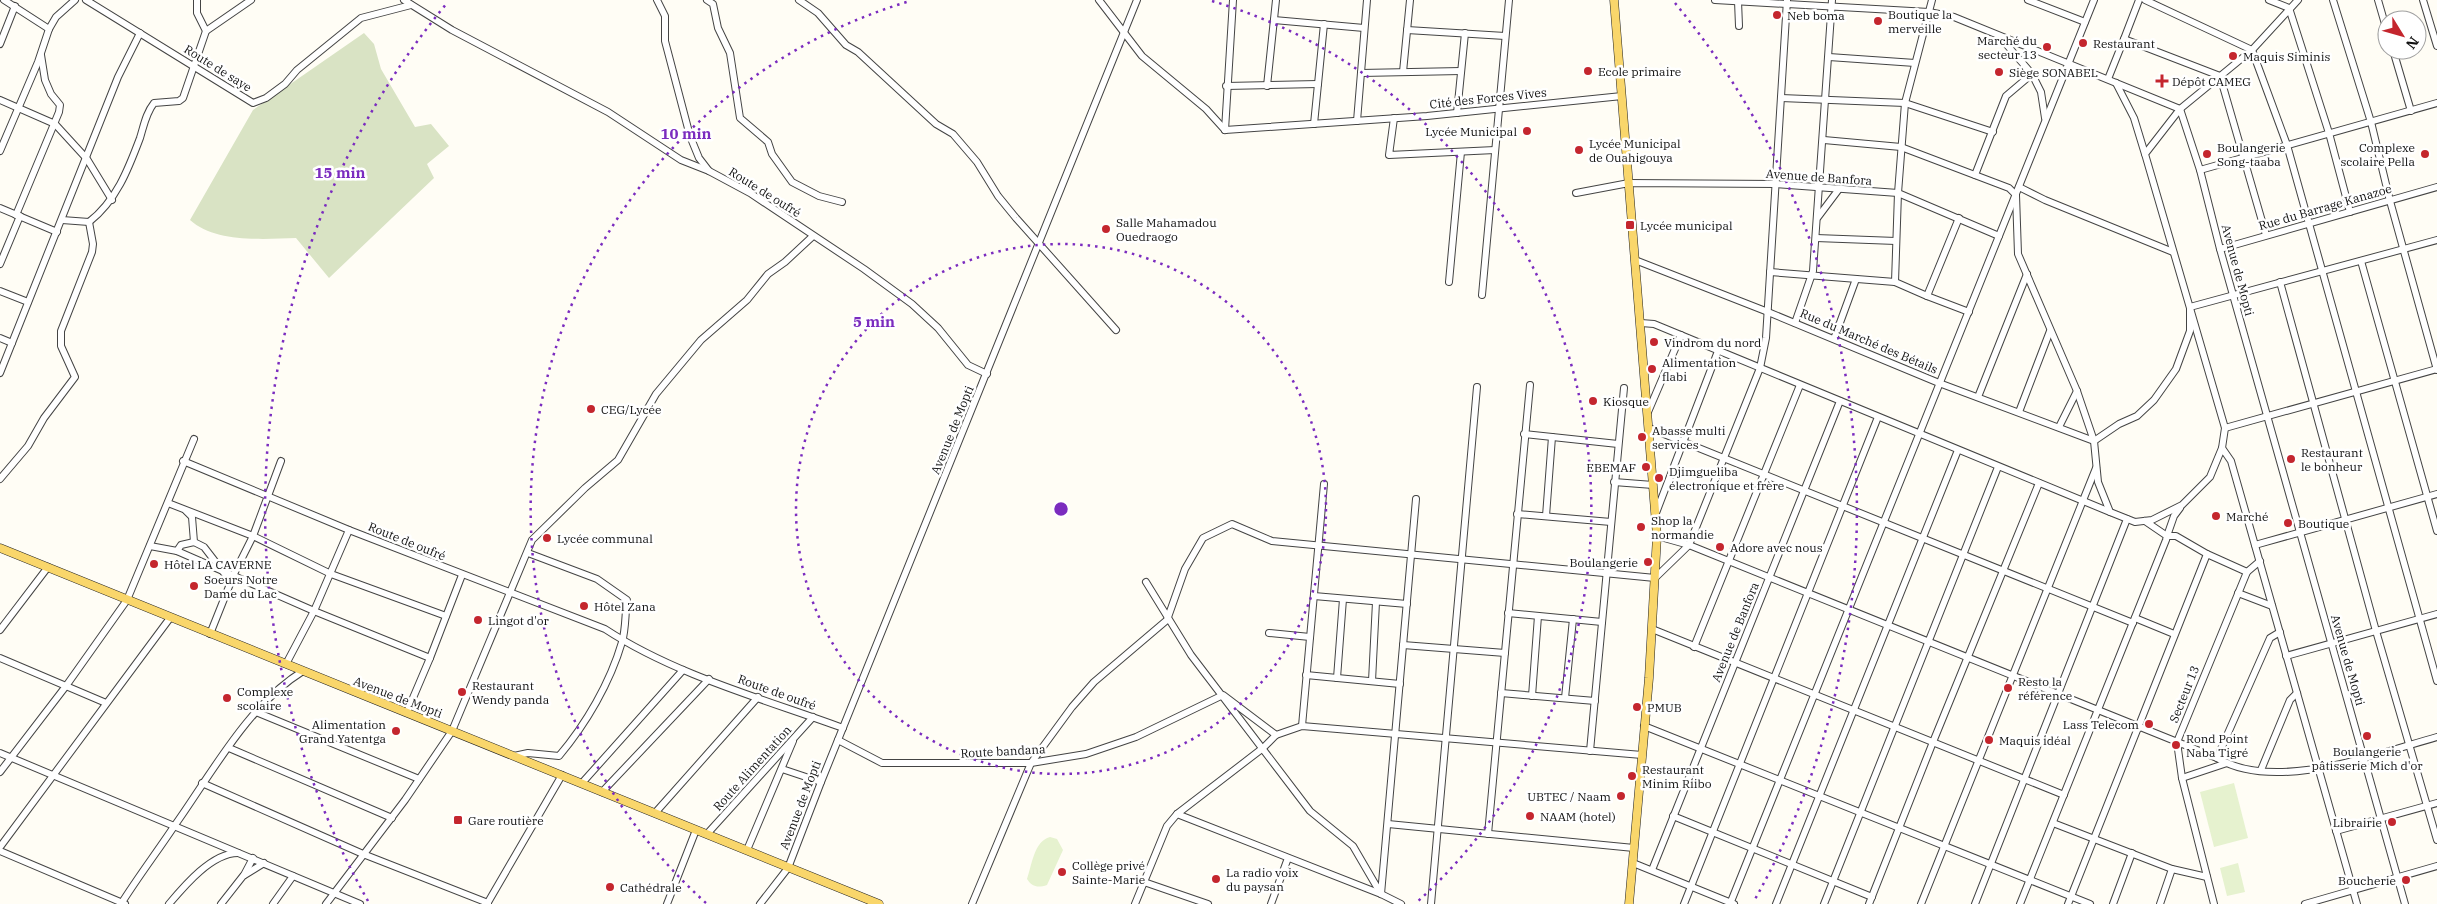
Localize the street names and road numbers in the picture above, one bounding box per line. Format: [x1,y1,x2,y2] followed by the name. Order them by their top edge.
[181,41,255,95] street label: Route de saye
[1429,84,1547,112] street label: Cité des Forces Vives
[726,164,804,220] street label: Route de oufré
[1765,166,1873,188] street label: Avenue de Banfora
[2257,181,2393,233] street label: Rue du Barrage Kanazoe
[2219,223,2257,318] street label: Avenue de Mopti
[1798,305,1940,377] street label: Rue du Marché des Bétails
[927,383,977,476] street label: Avenue de Mopti
[366,519,448,563] street label: Route de oufré
[1708,579,1762,684] street label: Avenue de Banfora
[2328,613,2368,707] street label: Avenue de Mopti
[2166,663,2202,725] street label: Secteur 13
[736,671,818,713] street label: Route de oufré
[351,673,445,721] street label: Avenue de Mopti
[710,722,794,814] street label: Route Alimentation
[960,741,1046,761] street label: Route bandana
[776,758,824,852] street label: Avenue de Mopti

